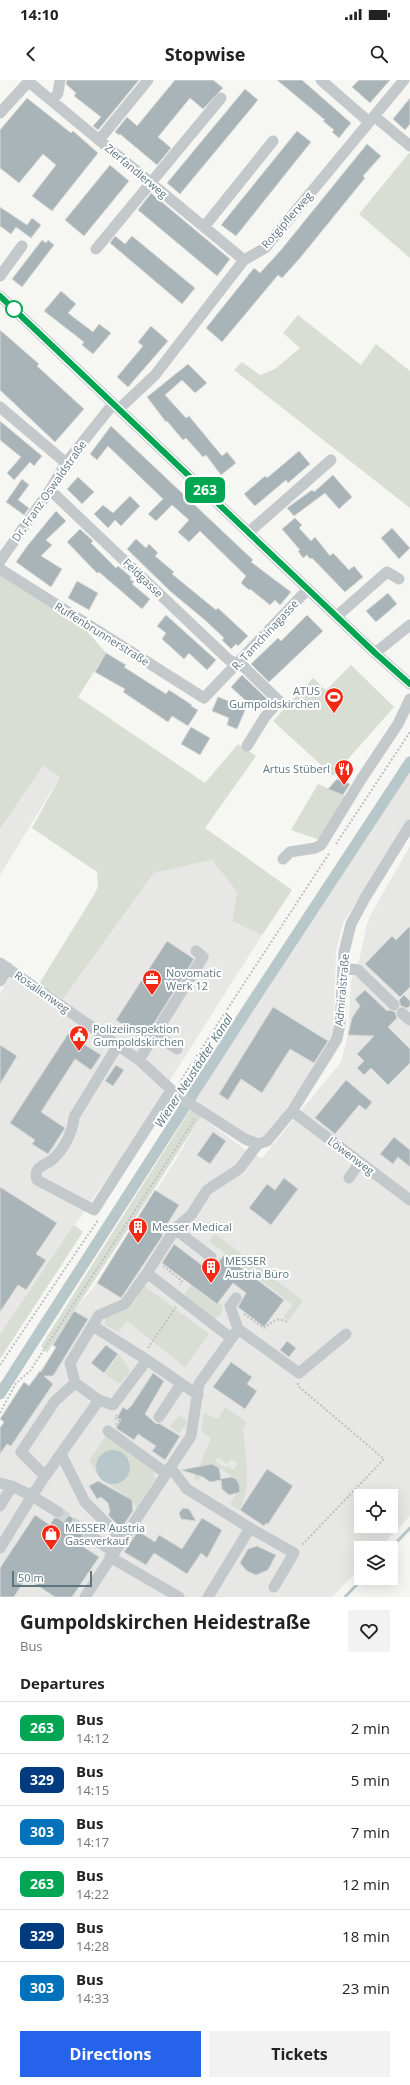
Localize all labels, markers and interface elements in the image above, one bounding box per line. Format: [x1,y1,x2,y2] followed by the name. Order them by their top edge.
[20,4,59,24] text: 14:10
[165,42,245,66] text: Stopwise
[20,43,42,65] icon: back
[368,43,390,65] icon: search
[102,140,171,201] street label: Zierfandlerweg
[258,188,315,251] street label: Rotgipflerweg
[5,300,23,318] unlabelled marker
[8,437,89,544] street label: Dr. Franz Oswaldstraße
[182,477,228,503] line badge: 263
[193,480,217,499] text: 263
[120,555,167,600] street label: Feldgasse
[228,596,301,673] street label: R. Tamchinagasse
[52,598,152,669] street label: Ruffenbrunnerstraße
[229,683,320,711] place label: ATUS Gumpoldskirchen
[323,686,345,714] sports icon: ATUS Gumpoldskirchen
[333,758,355,786] restaurant icon: Artus Stüberl
[263,761,330,776] place label: Artus Stüberl
[331,953,352,1027] street label: Admiralstraße
[166,965,221,993] place label: Novomatic Werk 12
[12,967,73,1016] street label: Rosalienweg
[141,968,163,996] office icon: Novomatic Werk 12
[150,1010,237,1131] water label: Wiener Neustädter Kanal
[93,1021,184,1049] place label: Polizeiinspektion Gumpoldskirchen
[68,1024,90,1052] public building icon: Polizeiinspektion Gumpoldskirchen
[325,1133,378,1178] street label: Löwenweg
[127,1216,149,1244] building icon: Messer Medical
[152,1219,232,1234] place label: Messer Medical
[225,1253,289,1281] place label: MESSER Austria Büro
[200,1256,222,1284] building icon: MESSER Austria Büro
[354,1489,398,1585] map controls
[354,1489,398,1533] button: locate
[65,1520,145,1548] place label: MESSER Austria Gaseverkauf
[40,1523,62,1551] shop icon: MESSER Austria Gaseverkauf
[354,1541,398,1585] button: layers
[12,1569,92,1588] scale bar
[18,1570,44,1585] text: 50 m
[20,1609,310,1635] text: Gumpoldskirchen Heidestraße
[348,1610,390,1652] button: heart
[20,1637,43,1655] text: Bus
[20,1673,105,1693] text: Departures
[76,1709,103,1729] text: Bus
[30,1718,54,1737] text: 263
[351,1718,390,1738] text: 2 min
[76,1729,109,1747] text: 14:12
[76,1761,103,1781] text: Bus
[30,1770,54,1789] text: 329
[351,1770,390,1790] text: 5 min
[76,1781,109,1799] text: 14:15
[76,1813,103,1833] text: Bus
[30,1822,54,1841] text: 303
[351,1822,390,1842] text: 7 min
[76,1833,109,1851] text: 14:17
[76,1865,103,1885] text: Bus
[30,1874,54,1893] text: 263
[342,1874,390,1894] text: 12 min
[76,1885,109,1903] text: 14:22
[76,1917,103,1937] text: Bus
[30,1926,54,1945] text: 329
[342,1926,390,1946] text: 18 min
[76,1937,109,1955] text: 14:28
[76,1969,103,1989] text: Bus
[30,1978,54,1997] text: 303
[342,1978,390,1998] text: 23 min
[76,1989,109,2007] text: 14:33
[20,2031,201,2077] button: Directions
[209,2031,390,2077] button: Tickets

